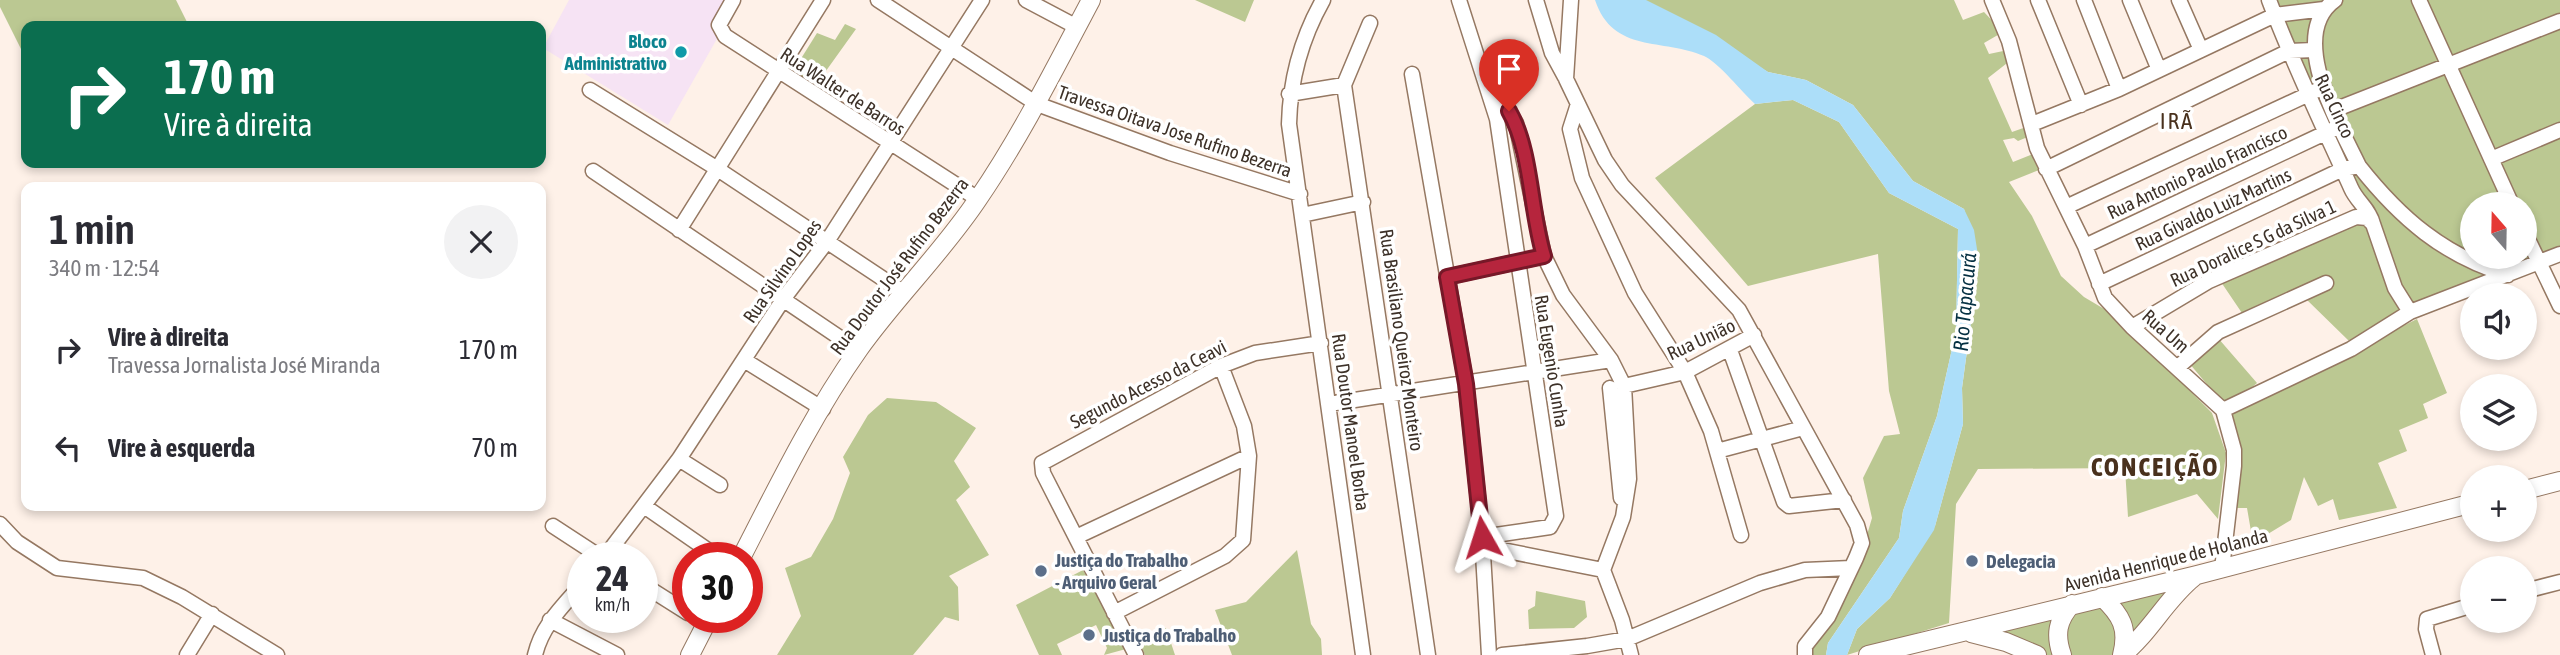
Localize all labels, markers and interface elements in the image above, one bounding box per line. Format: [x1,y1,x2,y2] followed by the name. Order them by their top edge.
[563,30,667,74] place label: Bloco Administrativo
[1479,39,1539,111] pin
[777,42,910,140] street label: Rua Walter de Barros
[673,44,689,60] marker: Bloco Administrativo
[164,48,275,104] text: 170 m
[49,49,140,140] icon: right
[1490,50,1528,88] icon: arrive
[2311,70,2359,142] street label: Rua Cinco
[1055,81,1295,181] street label: Travessa Oitava Jose Rufino Bezerra
[164,106,313,143] text: Vire à direita
[2160,108,2194,134] district label: IRÃ
[2104,121,2290,223] street label: Rua Antonio Paulo Francisco
[2132,163,2295,255] street label: Rua Givaldo Luiz Martins
[825,173,973,359] street label: Rua Doutor José Rufino Bezerra
[2460,192,2538,270] north arrow
[2460,192,2537,633] map controls
[2167,195,2339,291] street label: Rua Doralice S G da Silva 1
[49,205,135,253] text: 1 min
[444,205,518,279] button: close
[738,215,826,327] street label: Rua Silvino Lopes
[1376,228,1428,453] street label: Rua Brasiliano Queiroz Monteiro
[1948,252,1980,352] water label: Rio Tapacurá
[49,255,160,281] text: 340 m · 12:54
[2460,283,2537,360] button: sound
[1531,293,1573,429] street label: Rua Eugenio Cunha
[2138,305,2194,357] street label: Rua Um
[1663,314,1739,364] street label: Rua União
[108,322,229,352] text: Vire à direita
[49,331,87,369] icon: right
[1328,332,1374,512] street label: Rua Doutor Manoel Borba
[459,335,518,365] text: 170 m
[1066,335,1230,433] street label: Segundo Acesso da Ceavi
[108,352,381,378] text: Travessa Jornalista José Miranda
[2460,374,2537,451] button: layers
[49,429,87,467] icon: left
[108,433,255,463] text: Vire à esquerda
[471,433,518,463] text: 70 m
[2091,452,2219,482] district label: CONCEIÇÃO
[2460,465,2537,542] button: +
[1445,500,1519,574] position arrow
[2062,524,2270,596] street label: Avenida Henrique de Holanda
[672,542,763,633] speed limit sign: 30
[1054,549,1188,593] place label: Justiça do Trabalho - Arquivo Geral
[1986,550,2056,572] place label: Delegacia
[1964,553,1980,569] marker: Delegacia
[2460,556,2537,633] button: −
[596,558,629,598] text: 24
[1033,563,1049,579] marker: Justiça do Trabalho - Arquivo Geral
[595,594,630,615] text: km/h
[1102,624,1236,646] place label: Justiça do Trabalho
[1081,627,1097,643] marker: Justiça do Trabalho

